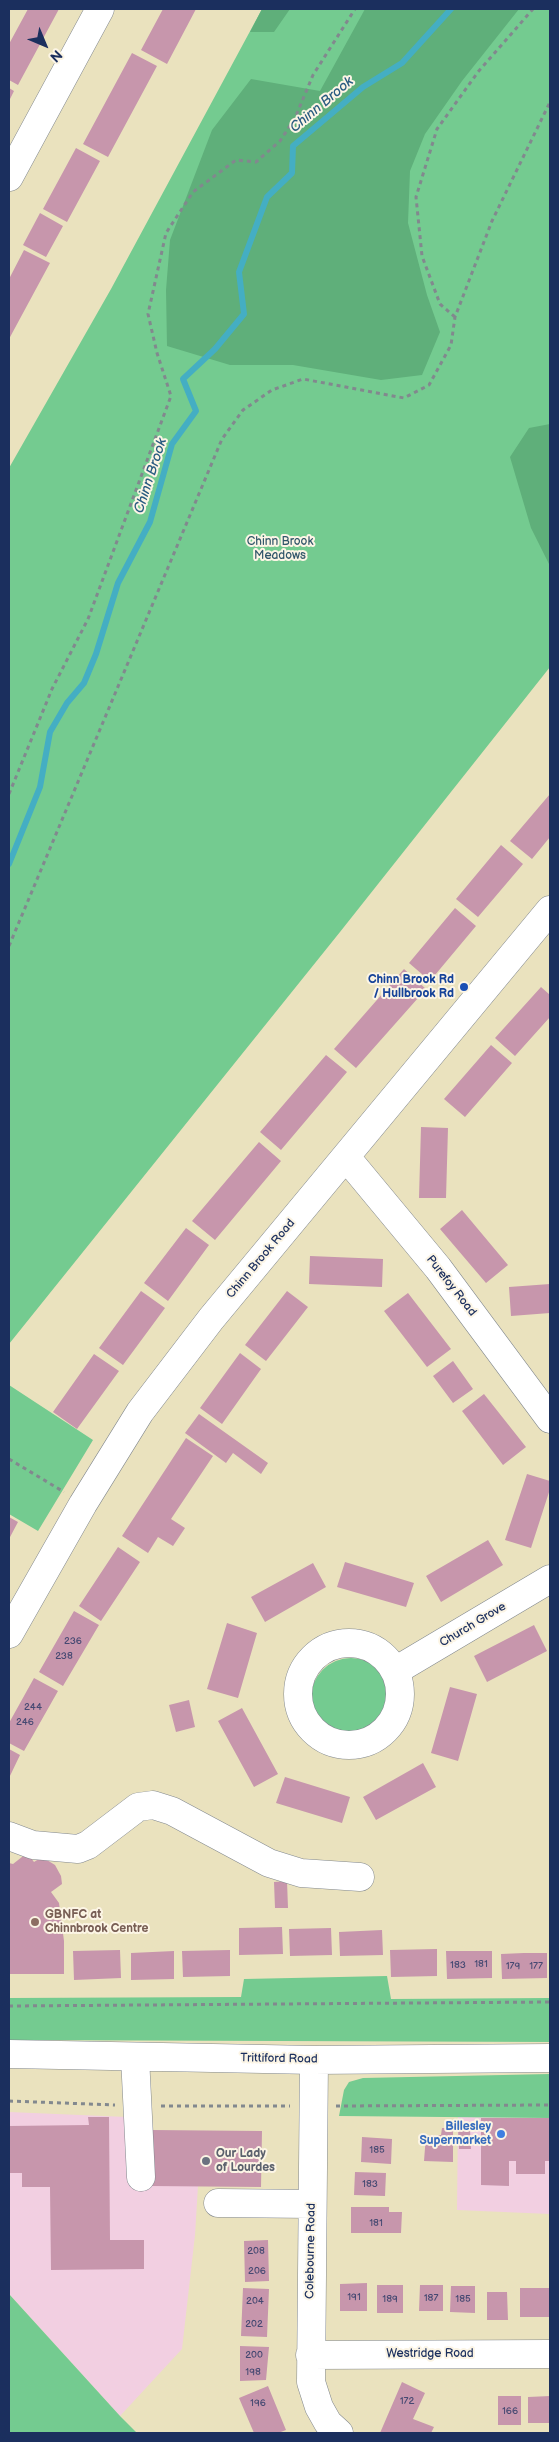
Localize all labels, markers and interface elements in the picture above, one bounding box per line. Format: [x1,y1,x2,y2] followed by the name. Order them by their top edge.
[20,20,70,70] north arrow
[46,46,66,66] text: N
[287,74,357,136] water label: Chinn Brook
[131,436,171,516] water label: Chinn Brook
[247,535,313,563] park label: Chinn Brook Meadows
[368,973,454,1001] place label: Chinn Brook Rd / Hullbrook Rd
[458,981,470,993] marker: Chinn Brook Rd / Hullbrook Rd
[224,1217,298,1301] street label: Chinn Brook Road
[423,1253,479,1319] street label: Purefoy Road
[437,1600,509,1650] street label: Church Grove
[64,1635,82,1647] house number: 236
[55,1650,73,1662] house number: 238
[24,1701,42,1713] house number: 244
[16,1716,34,1728] house number: 246
[45,1908,148,1936] place label: GBNFC at Chinnbrook Centre
[29,1916,41,1928] marker: GBNFC at Chinnbrook Centre
[474,1958,488,1970] house number: 181
[450,1959,466,1971] house number: 183
[506,1960,520,1972] house number: 179
[529,1960,543,1972] house number: 177
[240,2051,318,2067] street label: Trittiford Road
[420,2120,491,2148] place label: Billesley Supermarket
[495,2128,507,2140] marker: Billesley Supermarket
[369,2144,385,2156] house number: 185
[216,2147,275,2175] place label: Our Lady of Lourdes
[200,2155,212,2167] marker: Our Lady of Lourdes
[362,2178,378,2190] house number: 183
[303,2203,319,2299] street label: Colebourne Road
[369,2217,383,2229] house number: 181
[247,2245,265,2257] house number: 208
[248,2265,266,2277] house number: 206
[347,2291,361,2303] house number: 191
[424,2292,438,2304] house number: 187
[382,2293,398,2305] house number: 189
[455,2293,471,2305] house number: 185
[246,2295,264,2307] house number: 204
[245,2318,263,2330] house number: 202
[386,2347,474,2361] street label: Westridge Road
[245,2349,263,2361] house number: 200
[245,2366,261,2378] house number: 198
[400,2395,414,2407] house number: 172
[250,2397,266,2409] house number: 196
[502,2405,518,2417] house number: 166

